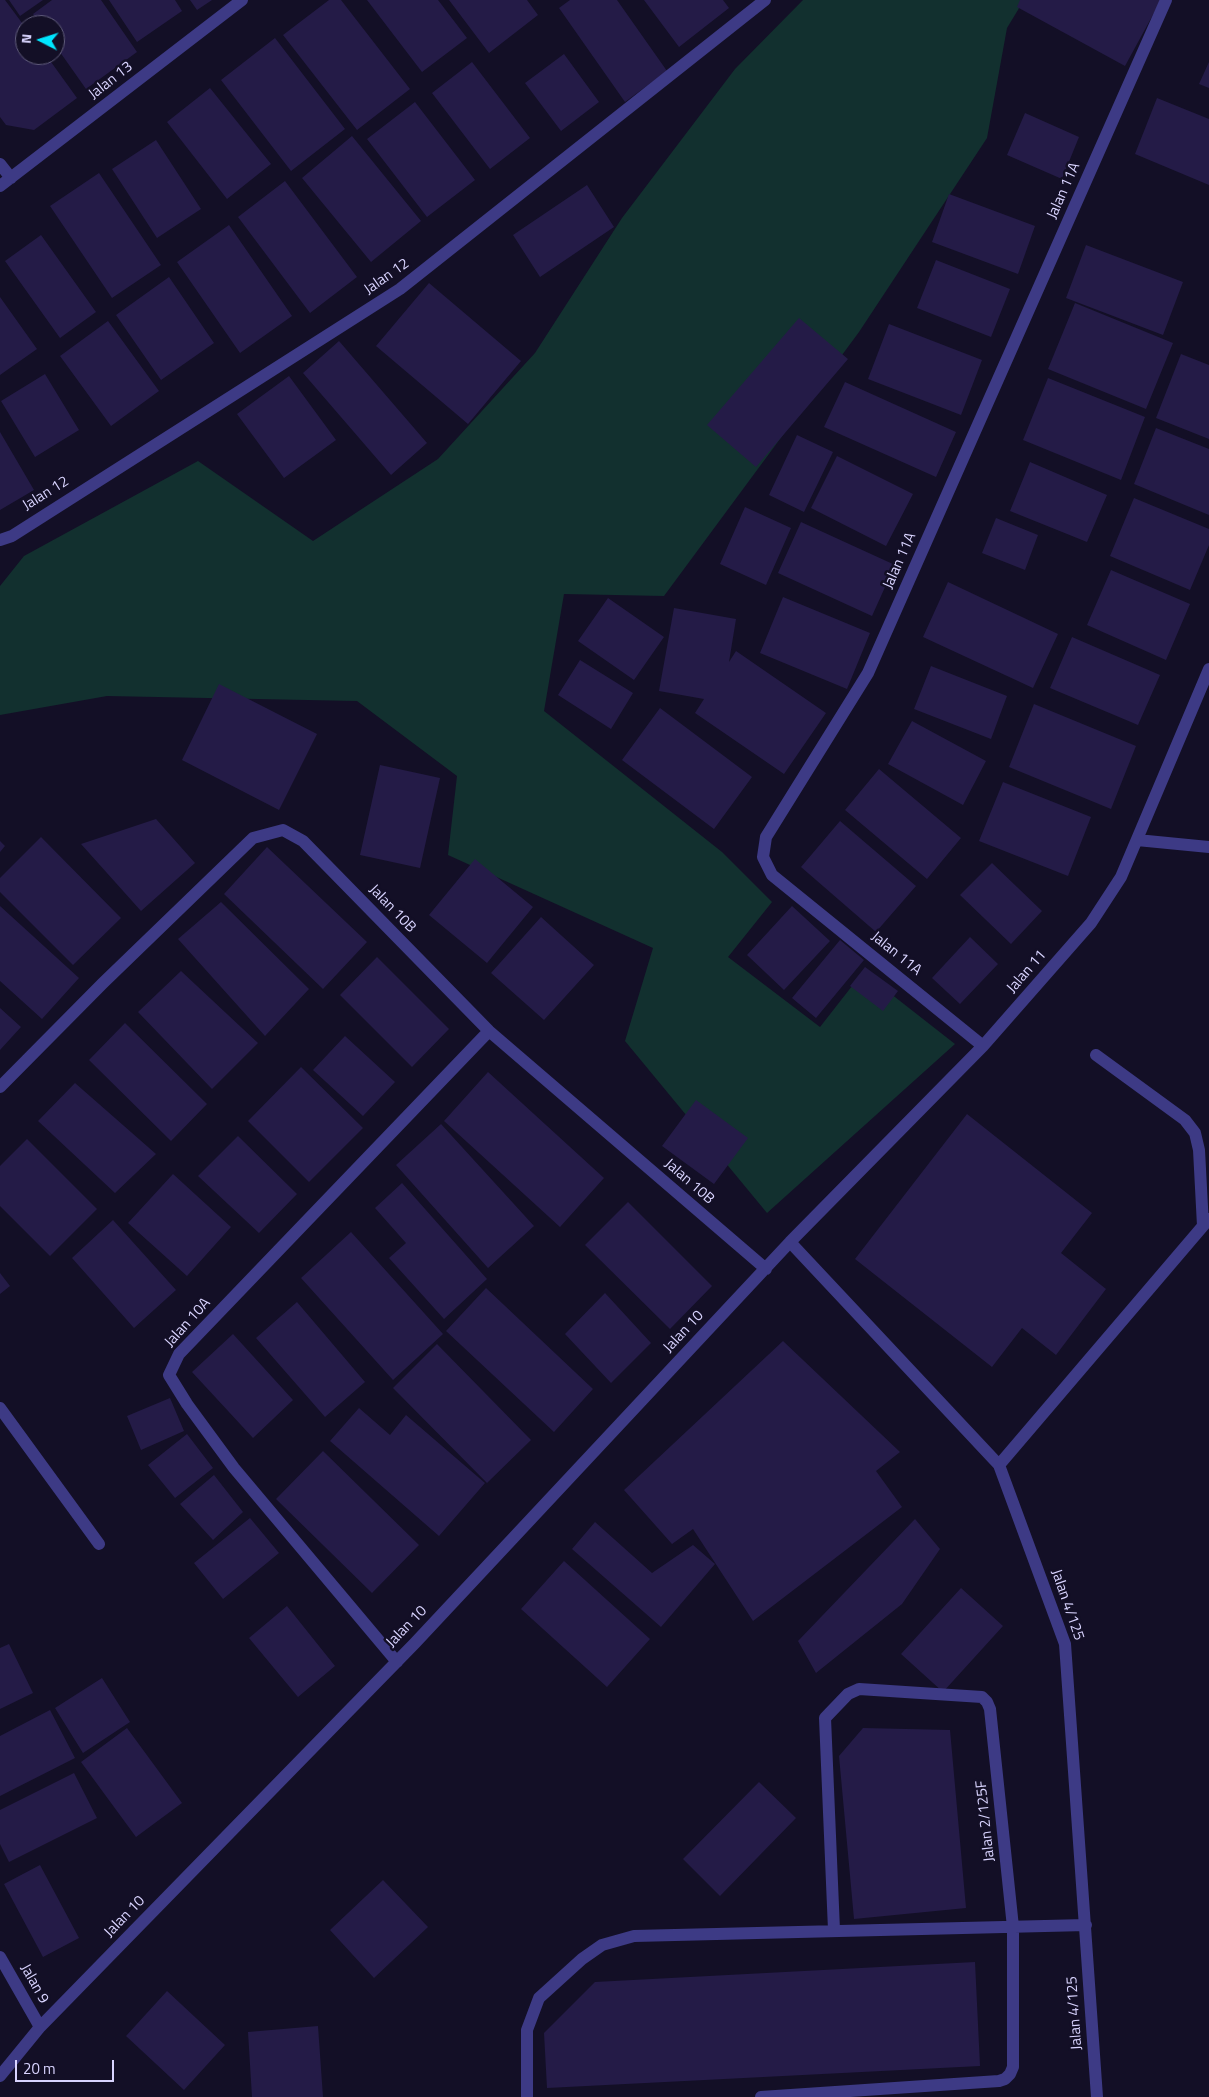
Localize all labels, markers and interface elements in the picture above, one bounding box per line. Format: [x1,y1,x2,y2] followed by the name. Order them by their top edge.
[15,15,65,65] north arrow
[15,33,36,44] text: N
[85,58,137,104] street label: Jalan 13
[1044,160,1084,222] street label: Jalan 11A
[361,255,413,299] street label: Jalan 12
[20,473,72,515] street label: Jalan 12
[880,530,920,592] street label: Jalan 11A
[365,881,419,937] street label: Jalan 10B
[867,928,925,980] street label: Jalan 11A
[1003,947,1051,997] street label: Jalan 11
[660,1155,718,1209] street label: Jalan 10B
[161,1295,215,1351] street label: Jalan 10A
[660,1307,708,1357] street label: Jalan 10
[1046,1567,1088,1643] street label: Jalan 4/125
[383,1602,431,1652] street label: Jalan 10
[973,1779,999,1863] street label: Jalan 2/125F
[101,1892,149,1942] street label: Jalan 10
[16,1961,52,2007] street label: Jalan 9
[1063,1975,1087,2051] street label: Jalan 4/125
[18,2050,116,2082] scale bar
[23,2057,56,2080] text: 20 m

